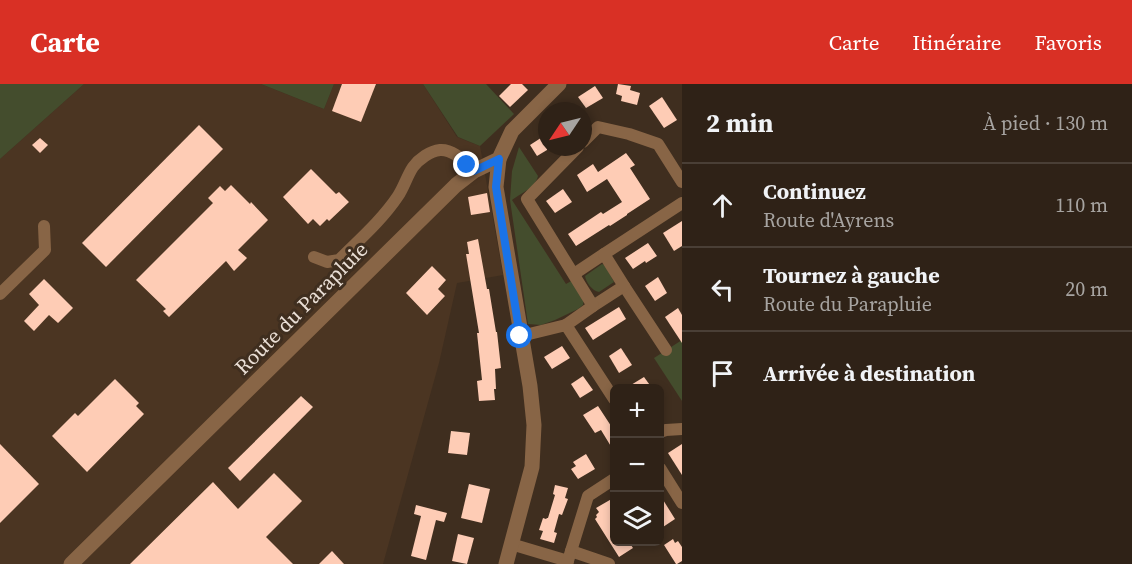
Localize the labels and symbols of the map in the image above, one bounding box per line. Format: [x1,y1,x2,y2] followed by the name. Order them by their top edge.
[538,102,592,156] north arrow
[453,151,479,177] route end
[228,235,374,381] street label: Route du Parapluie
[506,322,532,348] route start

